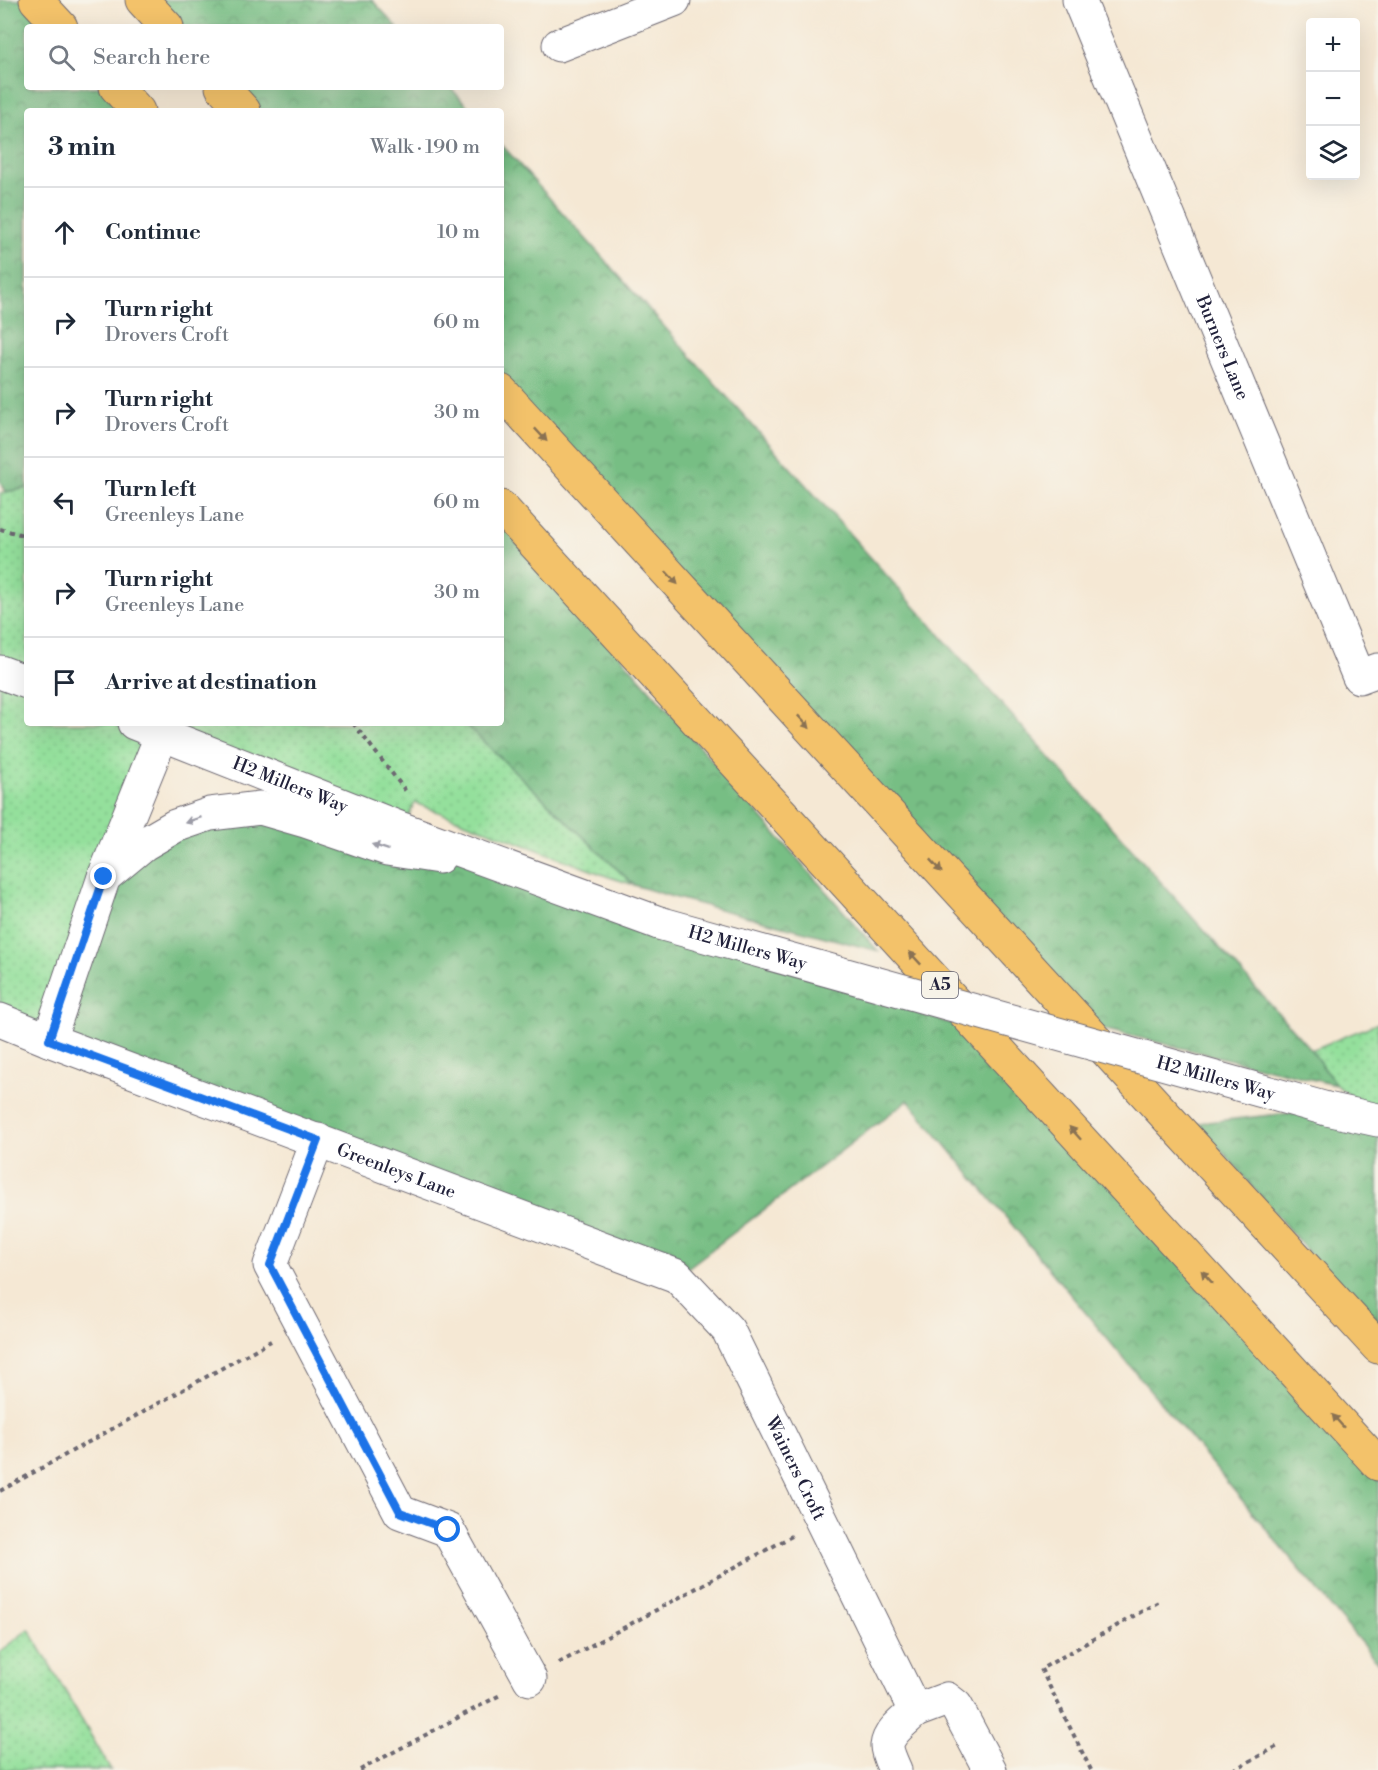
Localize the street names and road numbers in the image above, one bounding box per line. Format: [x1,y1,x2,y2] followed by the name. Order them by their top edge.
[1190,291,1255,403] street label: Burners Lane
[229,752,352,818] street label: H2 Millers Way
[686,920,810,975] street label: H2 Millers Way
[922,972,958,998] road number: A5
[1154,1051,1278,1106] street label: H2 Millers Way
[334,1138,459,1203] street label: Greenleys Lane
[760,1412,831,1524] street label: Wainers Croft

